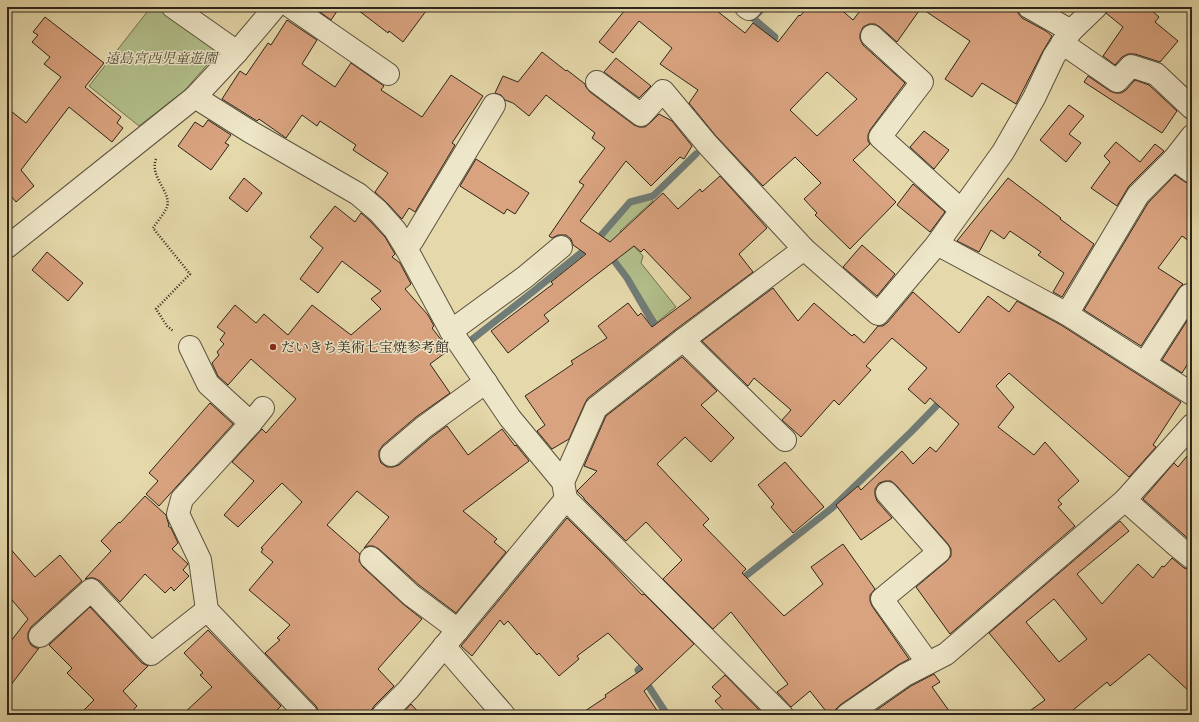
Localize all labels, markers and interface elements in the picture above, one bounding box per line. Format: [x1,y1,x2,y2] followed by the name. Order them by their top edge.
[105,49,219,67] park label: 遠島宮西児童遊園
[281,338,449,356] place label: だいきち美術七宝焼参考館
[268,342,278,352] marker: だいきち美術七宝焼参考館

